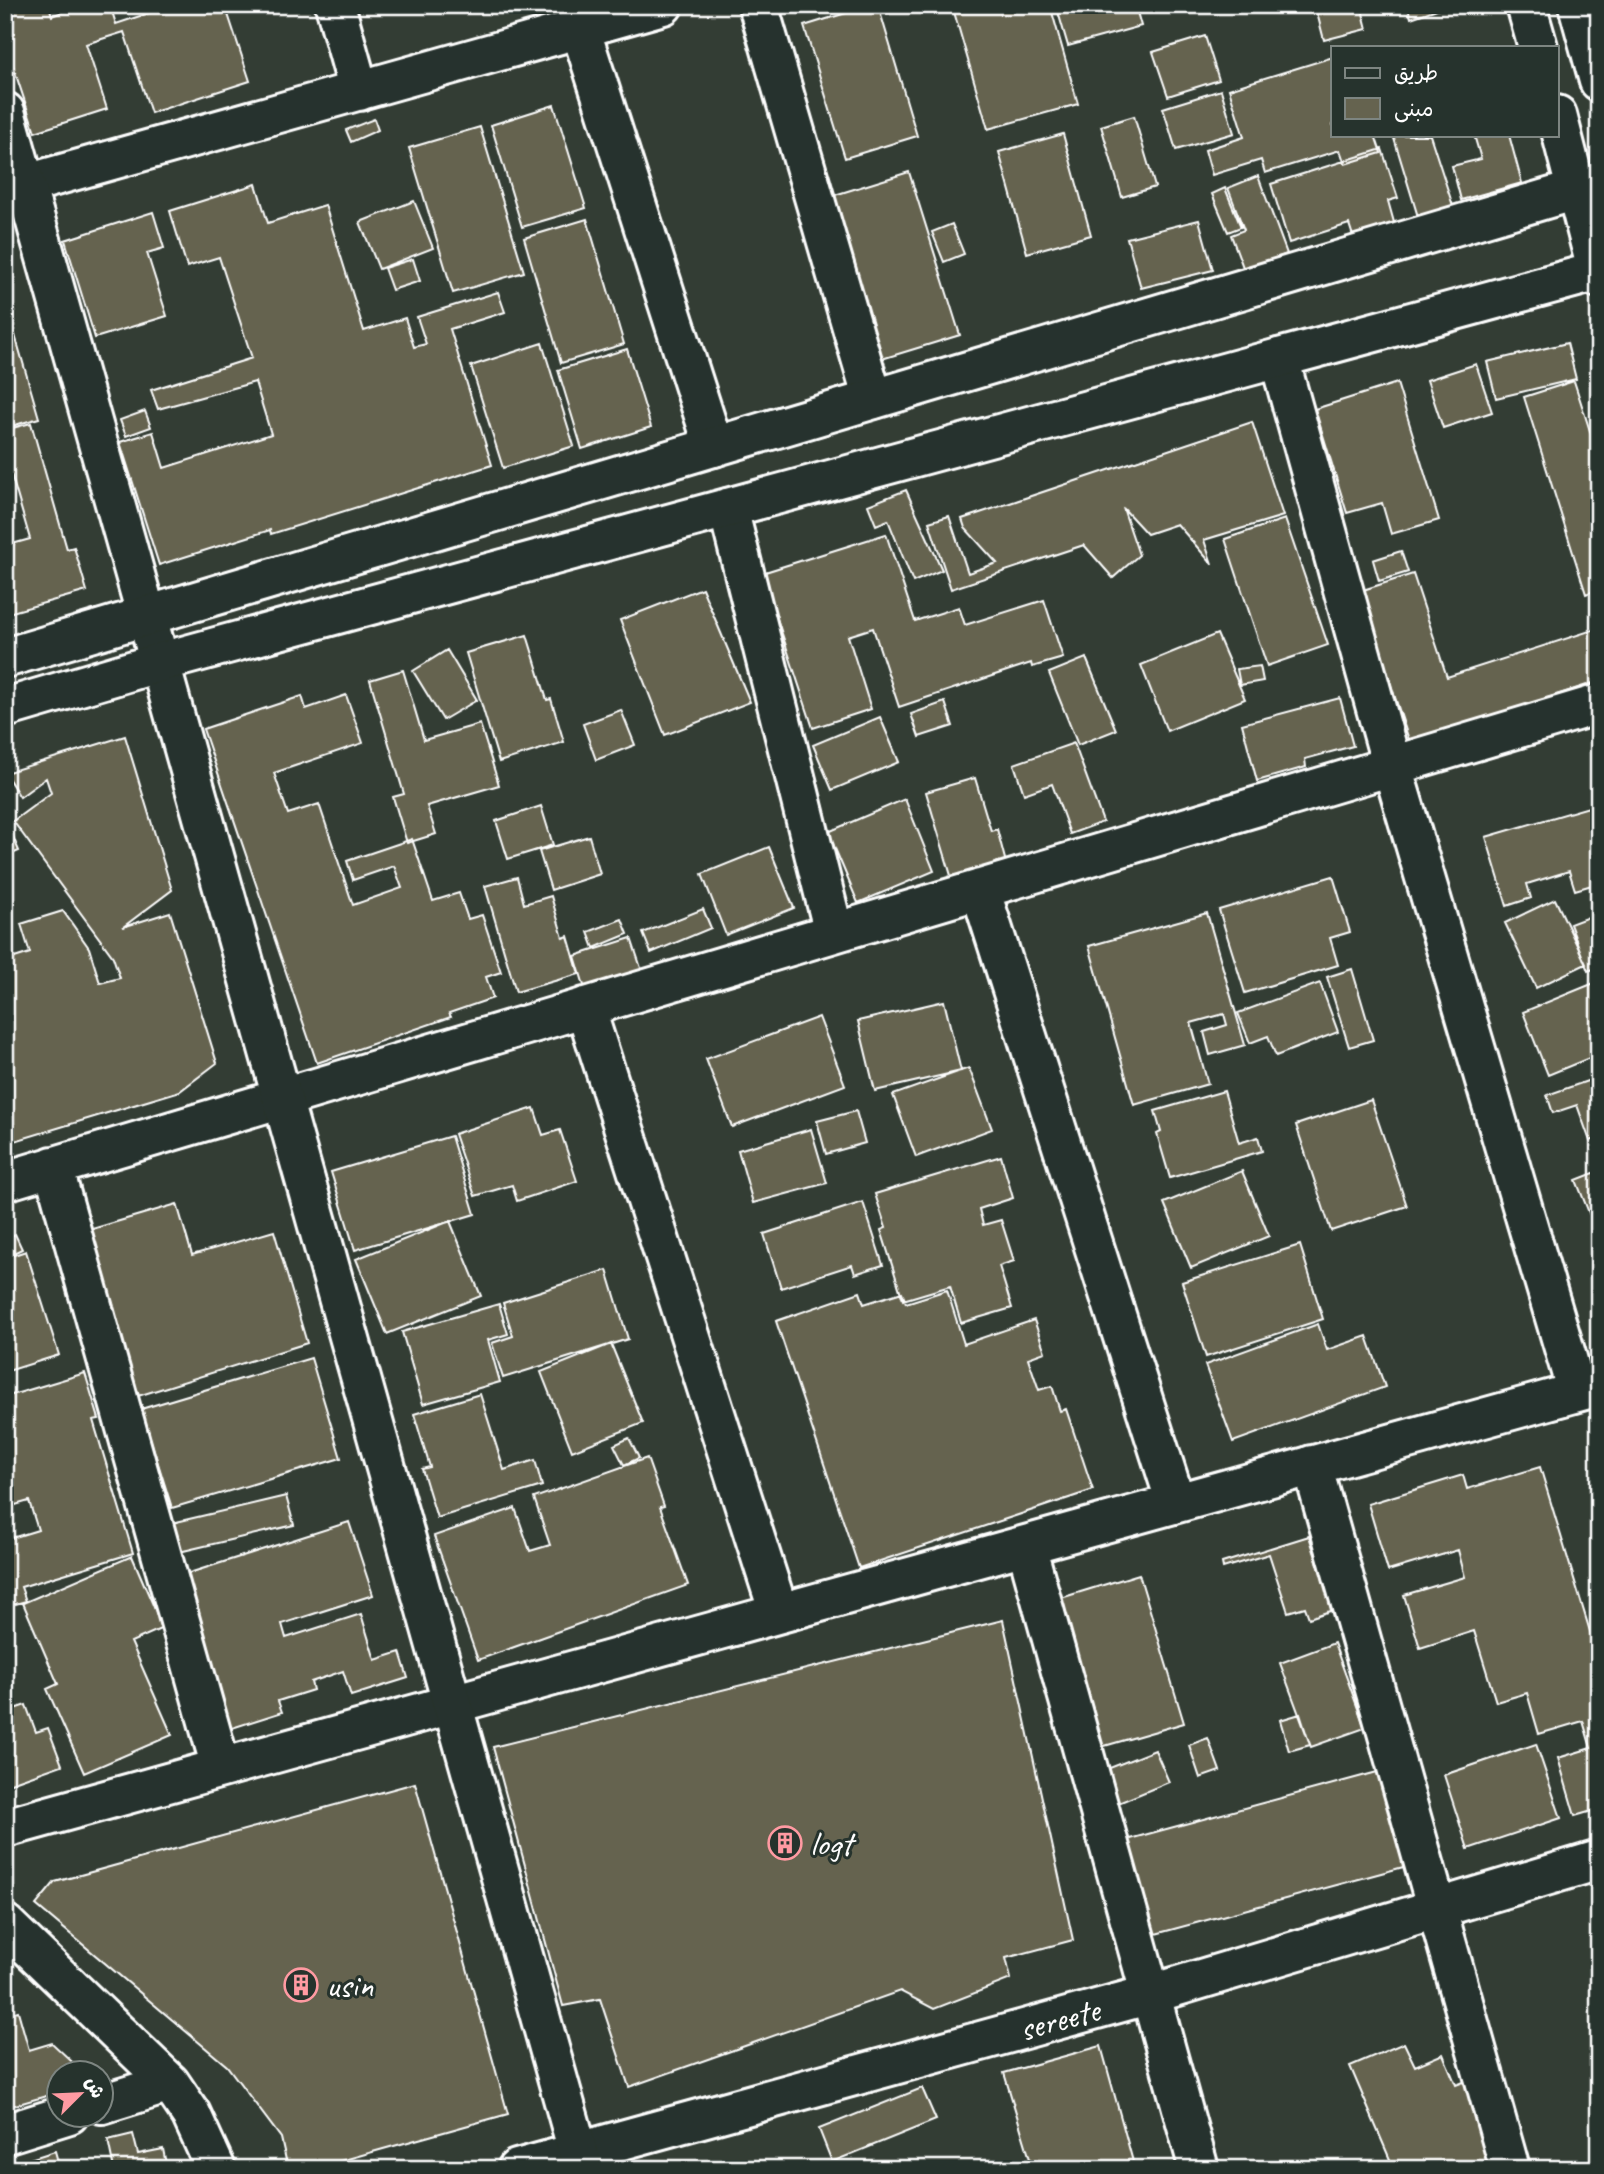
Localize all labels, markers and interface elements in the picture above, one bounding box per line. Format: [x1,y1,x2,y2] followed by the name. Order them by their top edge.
[1331,46,1558,136] legend
[1394,60,1438,86] text: طريق
[1394,96,1433,123] text: مبنى
[810,1821,857,1866] place label: logt
[766,1824,804,1862] building icon: logt
[326,1963,373,2008] place label: usin
[282,1966,320,2004] building icon: usin
[1014,1987,1107,2052] street label: sereete
[46,2058,116,2128] north arrow
[79,2073,110,2102] text: ش

